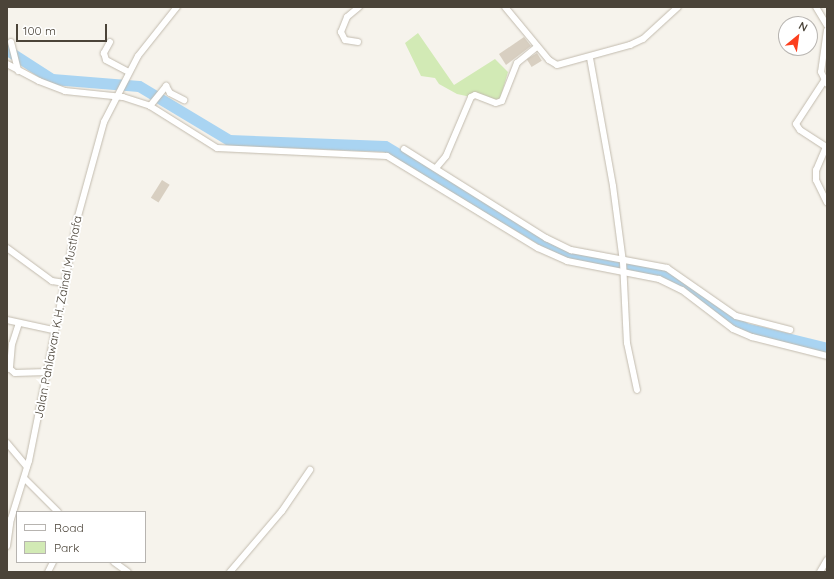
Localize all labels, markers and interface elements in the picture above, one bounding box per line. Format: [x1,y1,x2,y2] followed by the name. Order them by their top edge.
[18,16,109,42] scale bar
[778,16,818,56] north arrow
[796,18,810,34] text: N
[23,23,56,38] text: 100 m
[31,214,85,420] street label: Jalan Pahlawan K.H. Zainal Musthafa
[16,511,146,563] legend
[54,520,84,535] text: Road
[54,540,79,555] text: Park

